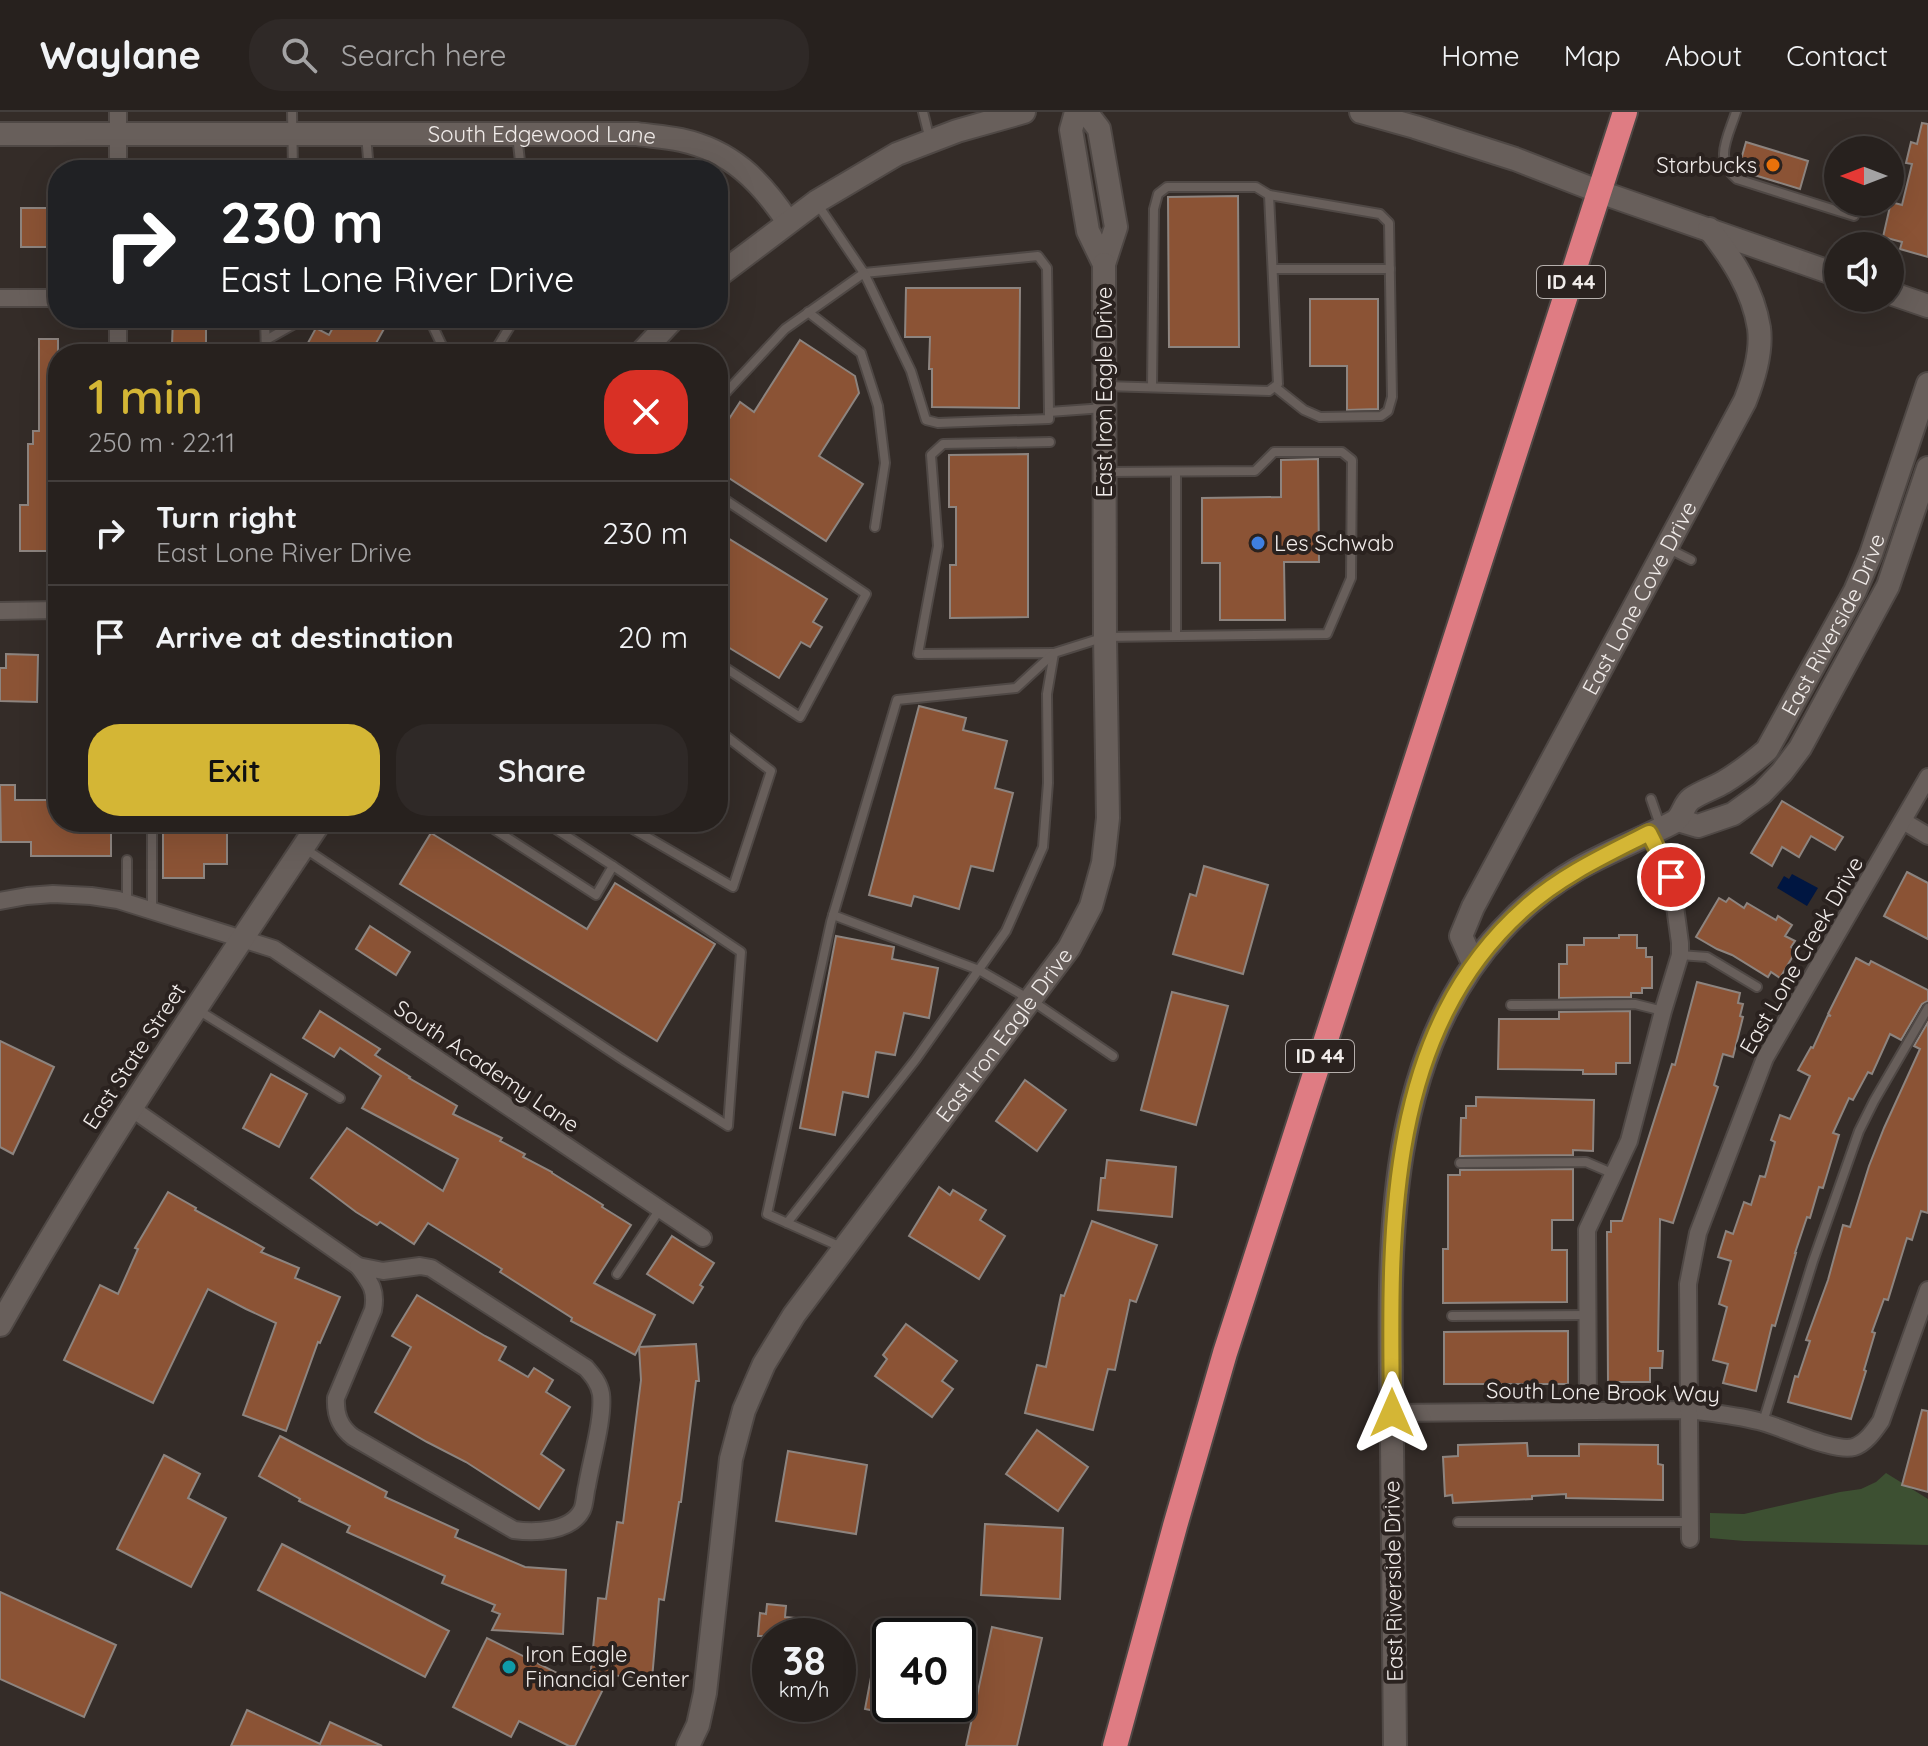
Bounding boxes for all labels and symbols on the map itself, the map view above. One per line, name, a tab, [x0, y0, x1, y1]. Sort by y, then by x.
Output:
street label: South Edgewood Lane	[428, 119, 658, 150]
north arrow	[1824, 136, 1904, 216]
place label: Starbucks	[1656, 151, 1757, 179]
marker: Starbucks	[1764, 156, 1782, 174]
road number: ID 44	[1537, 266, 1605, 298]
street label: East Iron Eagle Drive	[1090, 287, 1118, 497]
street label: East Lone Cove Drive	[1576, 496, 1703, 700]
place label: Les Schwab	[1274, 529, 1394, 557]
street label: East Riverside Drive	[1775, 530, 1891, 721]
marker: Les Schwab	[1249, 534, 1267, 552]
pin	[1637, 843, 1705, 911]
street label: East Lone Creek Drive	[1733, 851, 1869, 1059]
street label: East Iron Eagle Drive	[930, 942, 1079, 1128]
street label: East State Street	[76, 978, 192, 1134]
street label: South Academy Lane	[389, 994, 585, 1138]
road number: ID 44	[1286, 1040, 1354, 1072]
position arrow	[1350, 1371, 1434, 1455]
street label: South Lone Brook Way	[1486, 1376, 1720, 1408]
street label: East Riverside Drive	[1377, 1480, 1409, 1682]
speed limit sign: 40	[872, 1618, 976, 1722]
place label: Iron Eagle Financial Center	[525, 1640, 690, 1693]
marker: Iron Eagle Financial Center	[500, 1658, 518, 1676]

